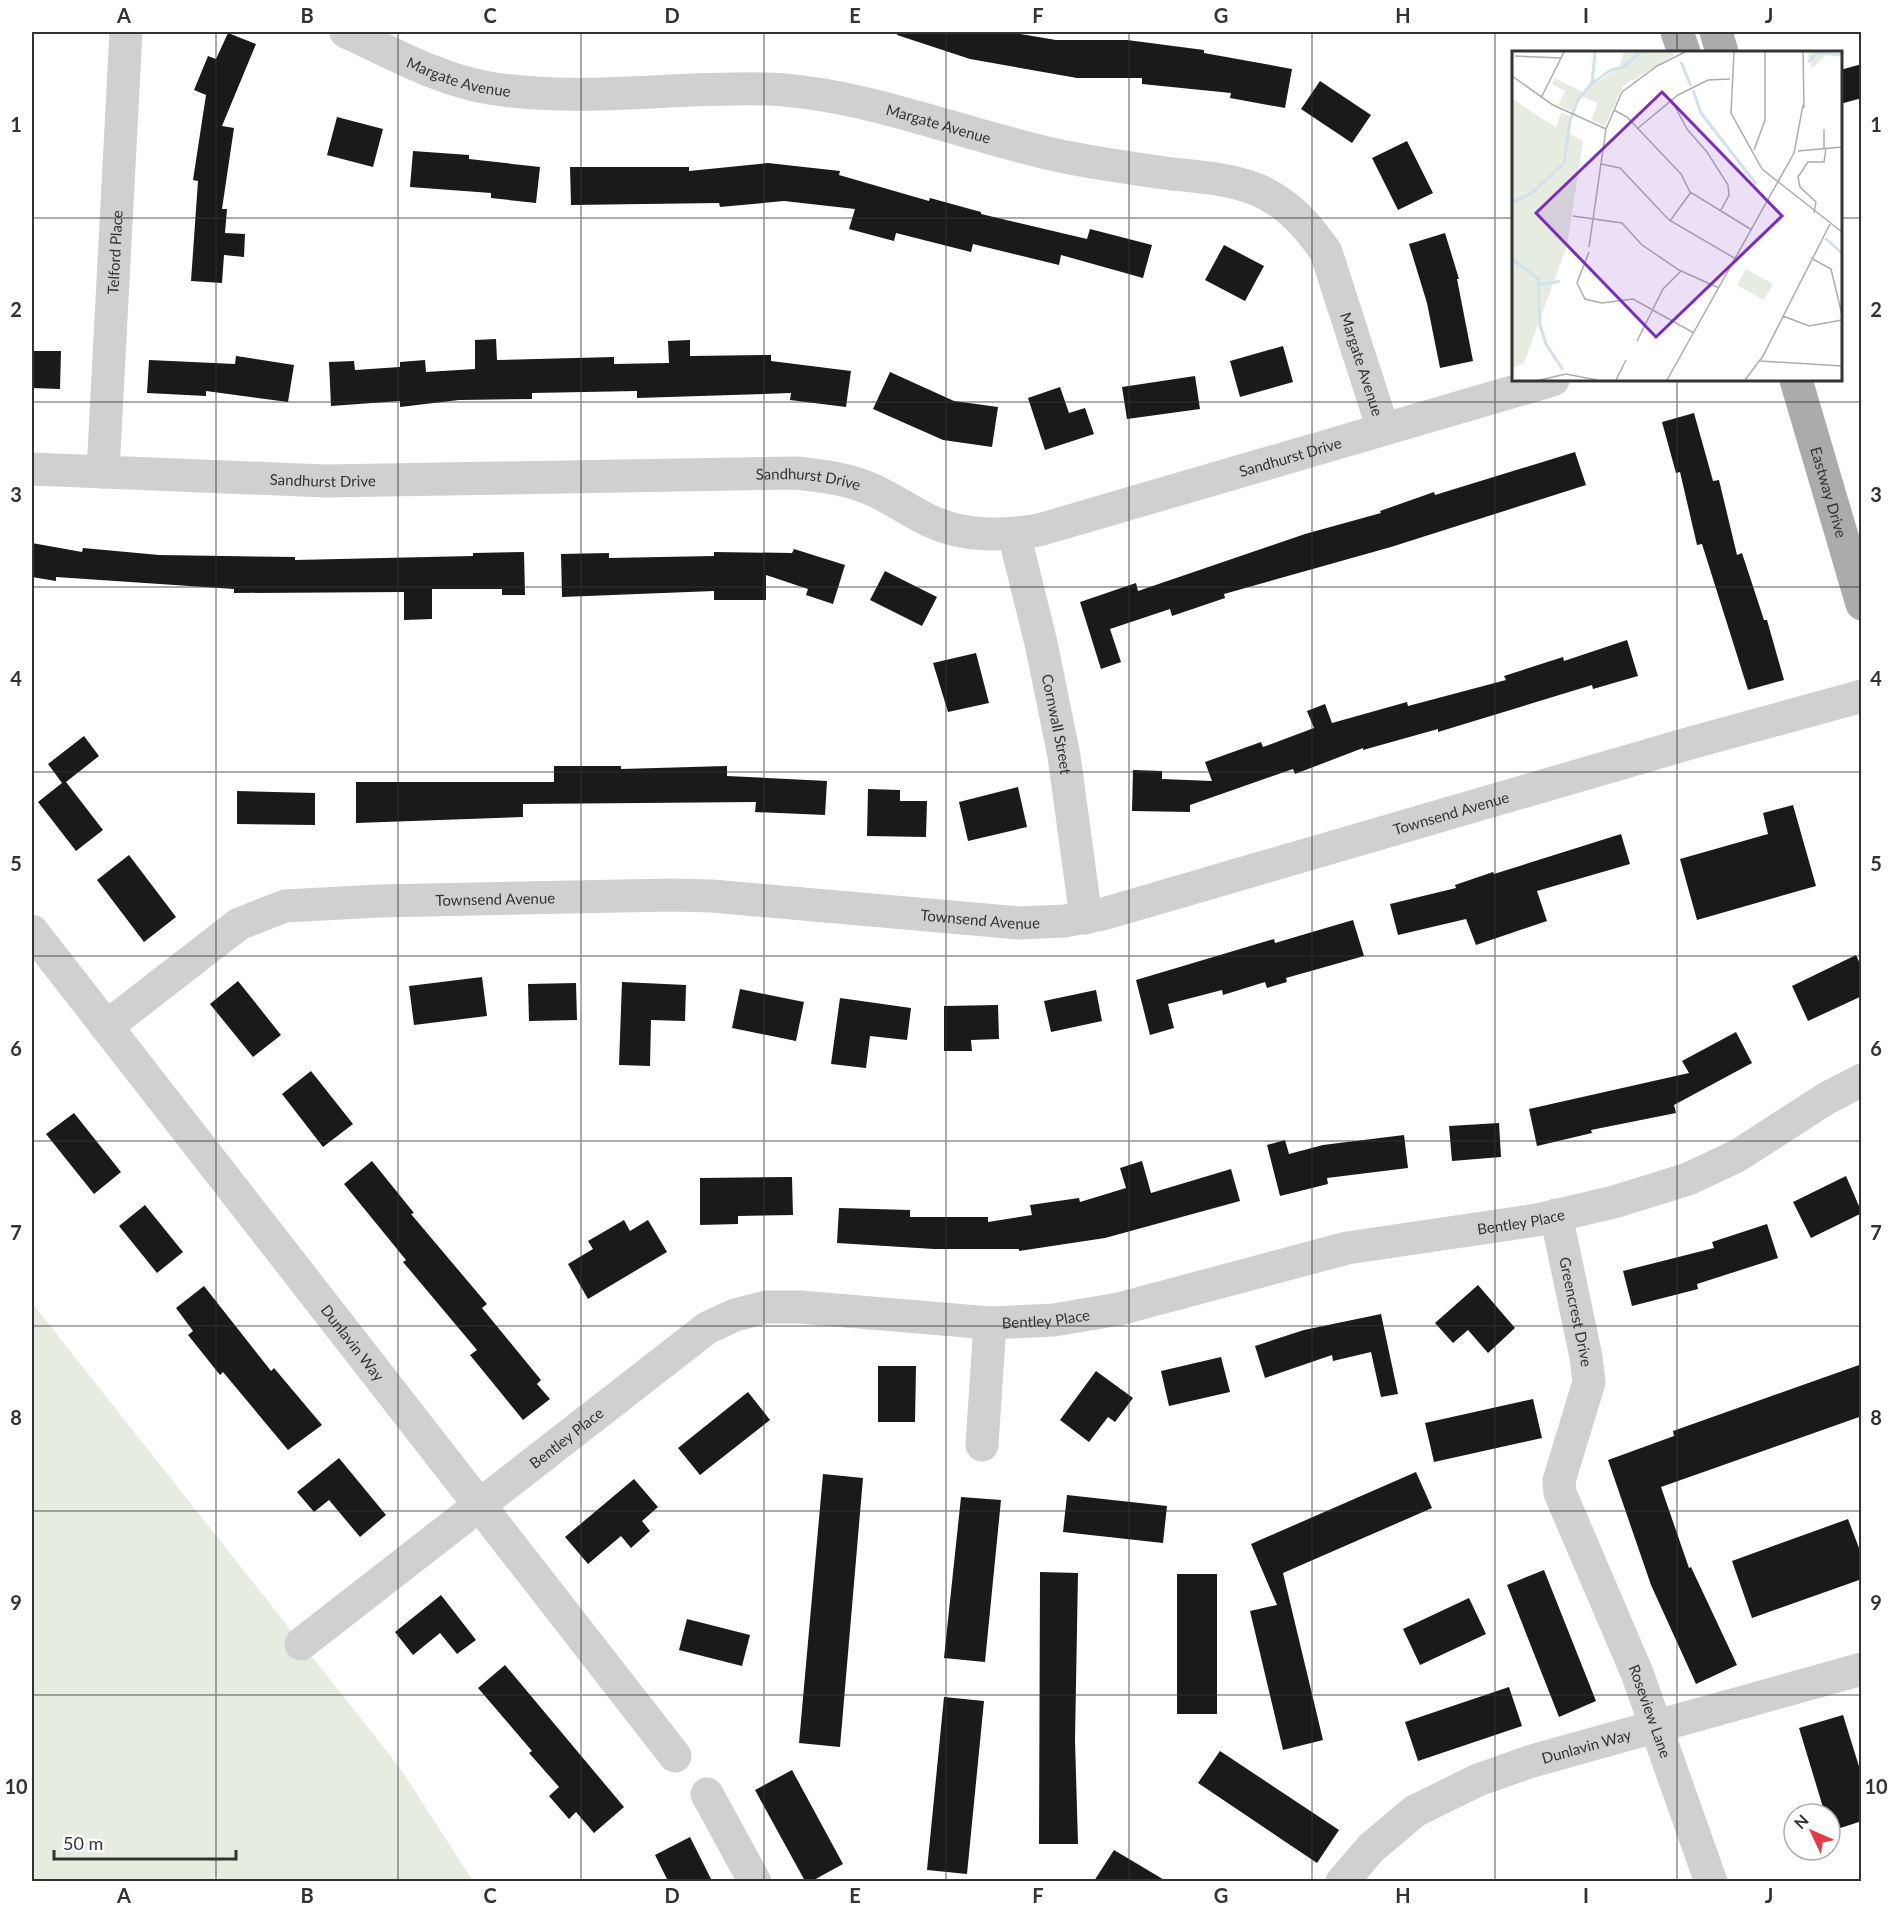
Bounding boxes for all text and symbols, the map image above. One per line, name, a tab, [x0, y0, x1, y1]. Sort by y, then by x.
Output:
text: A	[116, 3, 131, 27]
text: B	[300, 3, 314, 27]
text: C	[483, 3, 497, 27]
text: D	[664, 3, 680, 27]
text: E	[849, 3, 861, 27]
text: F	[1032, 3, 1044, 27]
text: G	[1214, 3, 1228, 27]
text: H	[1395, 3, 1411, 27]
text: I	[1583, 3, 1589, 27]
text: J	[1765, 3, 1773, 27]
inset map	[1512, 51, 1842, 381]
street label: Margate Avenue	[404, 53, 512, 100]
street label: Margate Avenue	[884, 100, 993, 147]
text: 1	[10, 112, 22, 136]
text: 1	[1870, 112, 1882, 136]
street label: Telford Place	[103, 210, 126, 295]
text: 2	[10, 297, 22, 321]
text: 2	[1870, 297, 1882, 321]
street label: Margate Avenue	[1337, 310, 1387, 418]
street label: Sandhurst Drive	[1237, 433, 1344, 480]
street label: Eastway Drive	[1807, 445, 1851, 540]
street label: Sandhurst Drive	[756, 464, 863, 494]
street label: Sandhurst Drive	[269, 470, 376, 490]
text: 3	[10, 482, 22, 506]
text: 3	[1870, 482, 1882, 506]
text: 4	[10, 666, 22, 690]
text: 4	[1870, 666, 1882, 690]
street label: Cornwall Street	[1039, 672, 1075, 776]
street label: Townsend Avenue	[1391, 787, 1511, 838]
text: 5	[10, 851, 22, 875]
text: 5	[1870, 851, 1882, 875]
street label: Townsend Avenue	[435, 888, 555, 909]
street label: Townsend Avenue	[920, 905, 1040, 932]
text: 6	[10, 1036, 22, 1060]
text: 6	[1870, 1036, 1882, 1060]
street label: Bentley Place	[1476, 1205, 1567, 1238]
text: 7	[10, 1220, 22, 1244]
text: 7	[1870, 1220, 1882, 1244]
street label: Greencrest Drive	[1556, 1255, 1596, 1368]
street label: Dunlavin Way	[318, 1301, 388, 1385]
street label: Bentley Place	[1001, 1305, 1091, 1331]
street label: Bentley Place	[526, 1403, 607, 1472]
text: 8	[10, 1405, 22, 1429]
text: 8	[1870, 1405, 1882, 1429]
text: 9	[10, 1590, 22, 1614]
text: 9	[1870, 1590, 1882, 1614]
street label: Roseview Lane	[1625, 1662, 1675, 1760]
street label: Dunlavin Way	[1540, 1725, 1633, 1767]
text: 10	[4, 1774, 28, 1798]
text: 10	[1864, 1774, 1888, 1798]
north arrow	[1782, 1802, 1842, 1862]
text: N	[1790, 1810, 1812, 1832]
scale bar	[54, 1823, 236, 1861]
text: 50 m	[63, 1832, 103, 1854]
text: A	[116, 1883, 131, 1907]
text: B	[300, 1883, 314, 1907]
text: C	[483, 1883, 497, 1907]
text: D	[664, 1883, 680, 1907]
text: E	[849, 1883, 861, 1907]
text: F	[1032, 1883, 1044, 1907]
text: G	[1214, 1883, 1228, 1907]
text: H	[1395, 1883, 1411, 1907]
text: I	[1583, 1883, 1589, 1907]
text: J	[1765, 1883, 1773, 1907]

